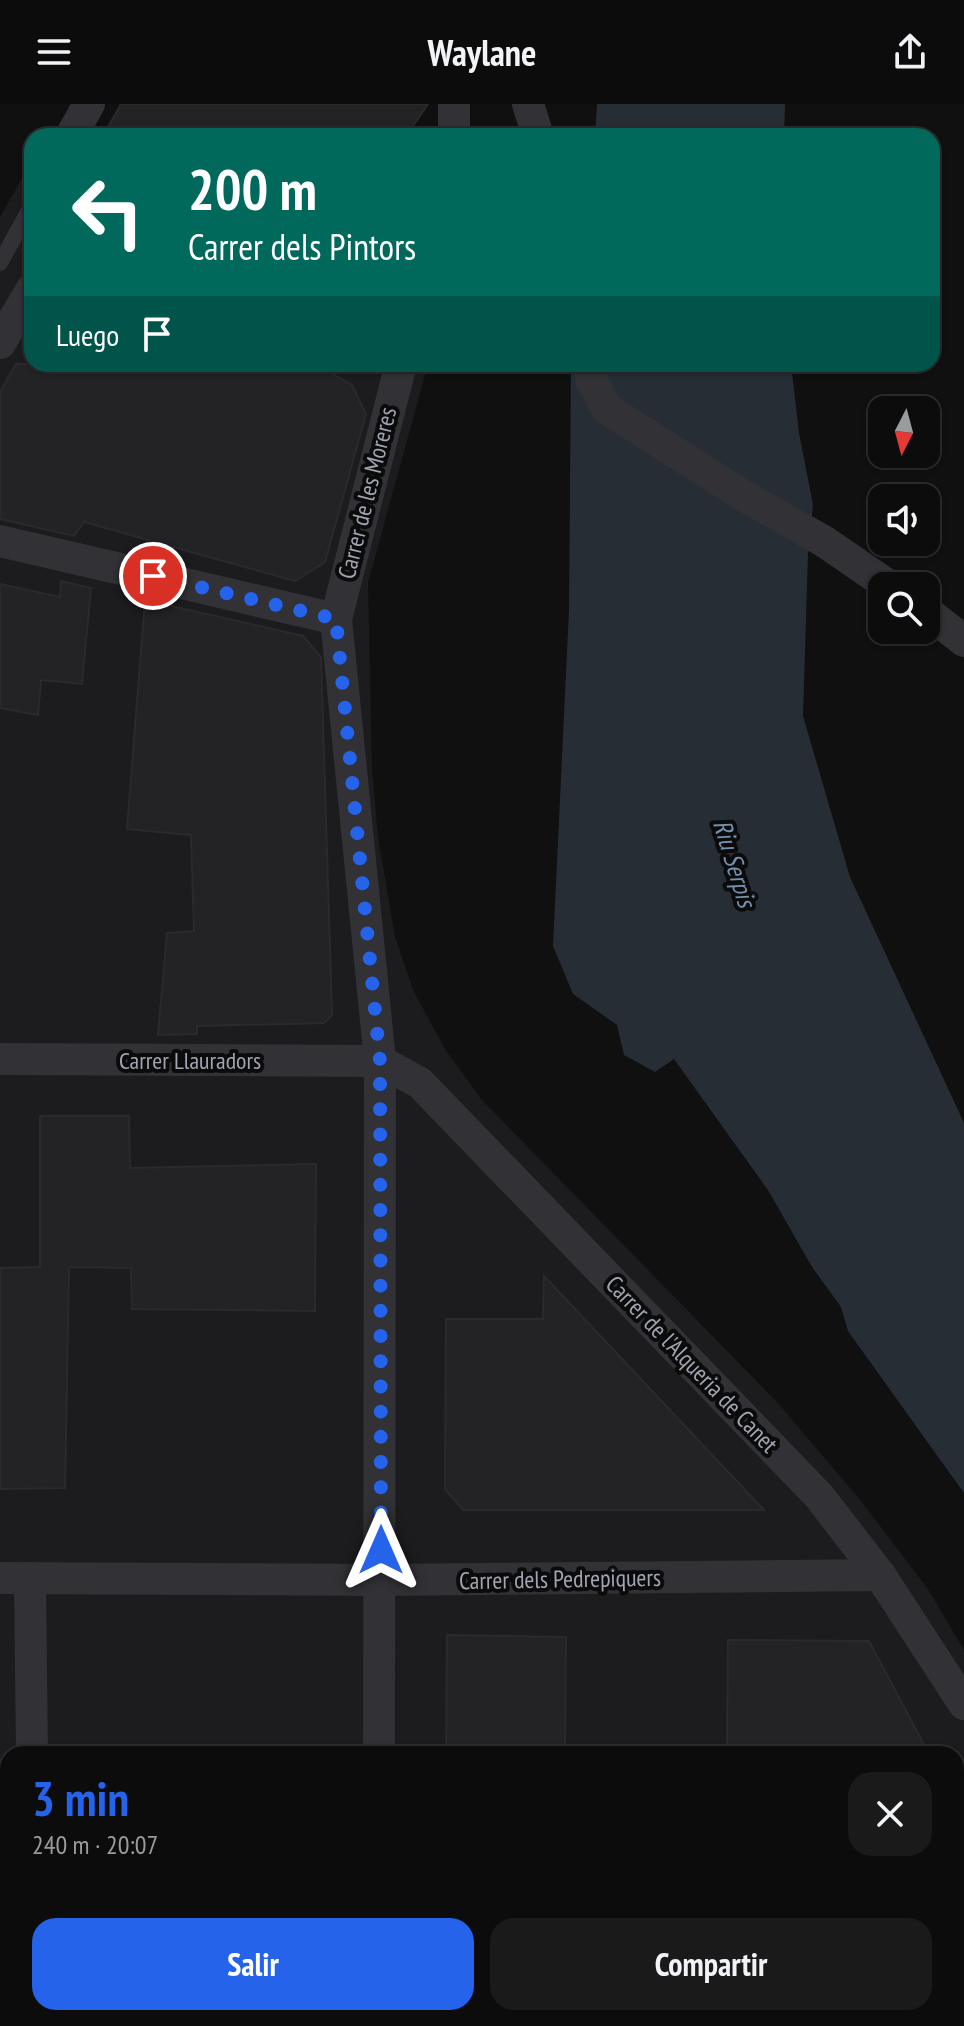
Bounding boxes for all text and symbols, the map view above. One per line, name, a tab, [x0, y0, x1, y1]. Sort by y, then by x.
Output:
text: Waylane	[428, 29, 536, 76]
icon: menu	[32, 30, 76, 74]
icon: share	[888, 30, 932, 74]
text: 200 m	[188, 153, 317, 225]
icon: left	[56, 160, 160, 264]
text: Carrer dels Pintors	[188, 223, 416, 270]
icon: arrive	[135, 312, 179, 356]
text: Luego	[56, 315, 119, 354]
north arrow	[868, 396, 940, 468]
map controls	[868, 396, 940, 644]
street label: Carrer de les Moreres	[331, 404, 403, 582]
button: sound	[868, 484, 940, 556]
pin	[119, 542, 187, 610]
icon: arrive	[131, 554, 175, 598]
button: search	[868, 572, 940, 644]
water label: Riu Serpis	[706, 815, 765, 913]
street label: Carrer Llauradors	[119, 1045, 261, 1076]
street label: Carrer de l'Alqueria de Canet	[599, 1269, 785, 1460]
position arrow	[339, 1508, 423, 1592]
street label: Carrer dels Pedrepiquers	[459, 1562, 661, 1596]
text: 3 min	[32, 1767, 129, 1829]
button: close	[848, 1772, 932, 1856]
text: 240 m · 20:07	[32, 1828, 158, 1861]
button: Salir	[32, 1918, 474, 2010]
button: Compartir	[490, 1918, 932, 2010]

